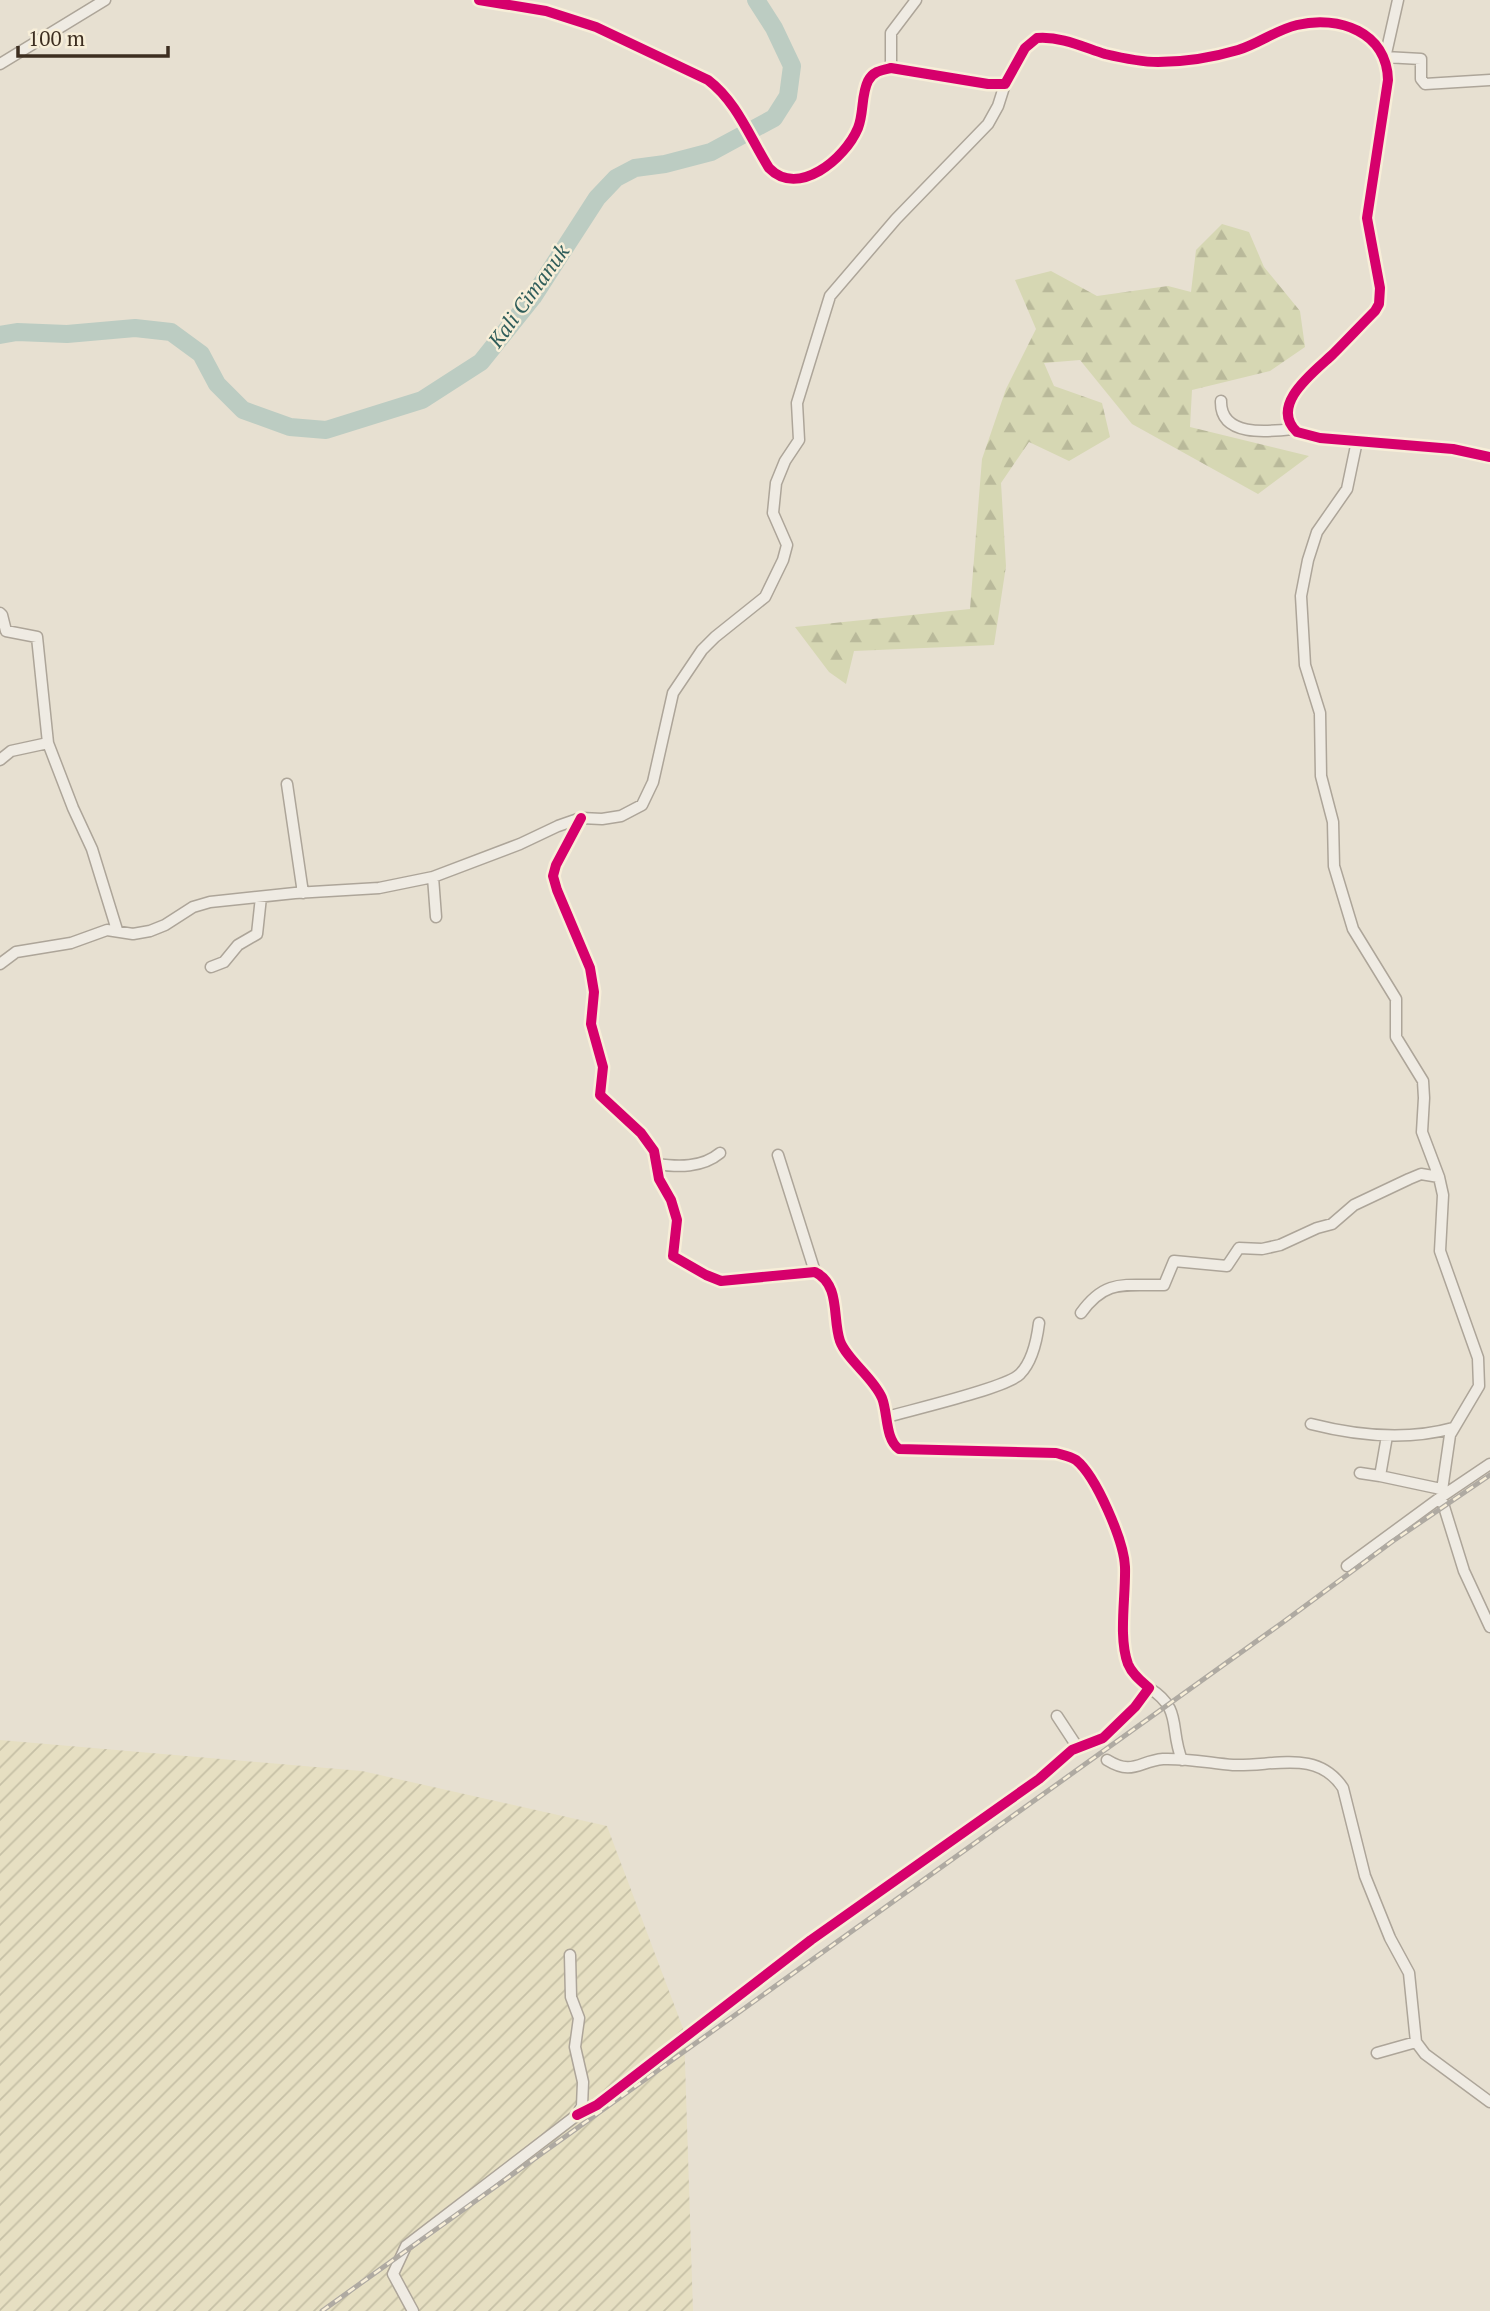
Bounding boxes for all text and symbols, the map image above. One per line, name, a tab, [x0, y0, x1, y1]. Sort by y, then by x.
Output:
scale bar	[18, 14, 168, 58]
text: 100 m	[28, 24, 85, 52]
water label: Kali Cimanuk	[481, 237, 576, 353]

